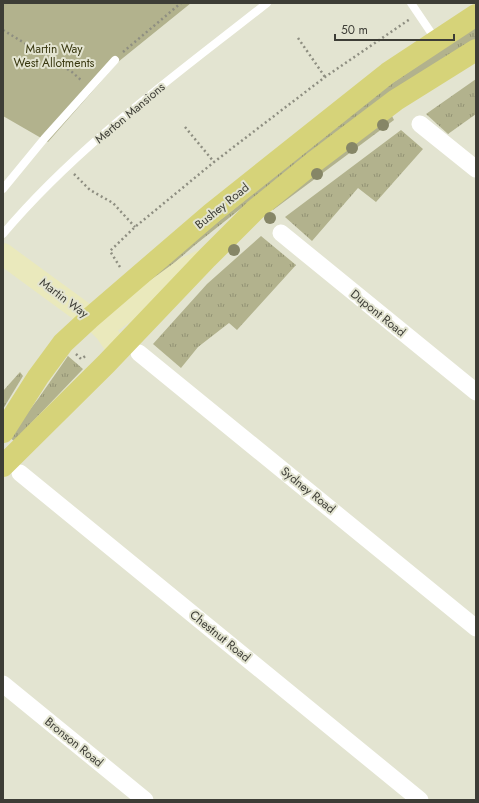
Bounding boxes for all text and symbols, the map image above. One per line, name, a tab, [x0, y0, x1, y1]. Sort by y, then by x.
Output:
scale bar	[335, 16, 454, 42]
text: 50 m	[341, 21, 368, 39]
park label: Martin Way West Allotments	[14, 40, 95, 72]
street label: Merton Mansions	[91, 78, 169, 148]
street label: Bushey Road	[191, 179, 253, 233]
street label: Martin Way	[36, 274, 93, 323]
street label: Dupont Road	[346, 285, 410, 341]
street label: Sydney Road	[277, 462, 339, 518]
street label: Chestnut Road	[186, 606, 254, 666]
street label: Bronson Road	[41, 713, 107, 771]

